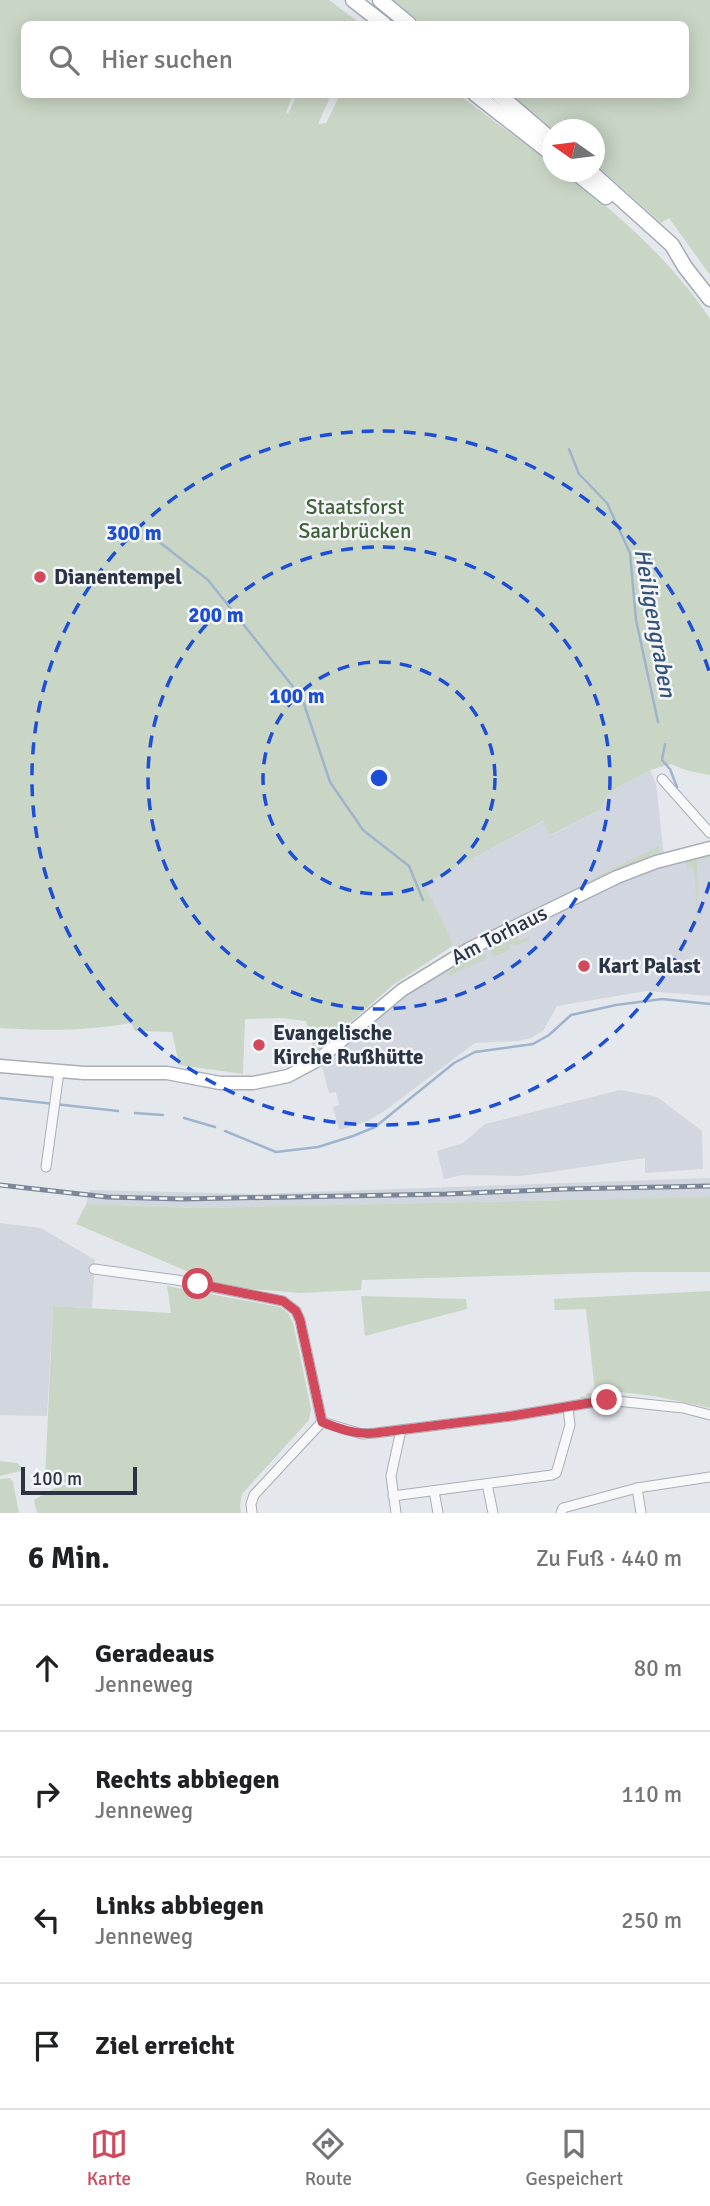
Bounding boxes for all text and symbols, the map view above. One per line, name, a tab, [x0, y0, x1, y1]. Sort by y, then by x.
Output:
search box	[21, 21, 689, 98]
icon: search	[45, 41, 83, 79]
text: Hier suchen	[101, 44, 233, 76]
north arrow	[542, 119, 605, 182]
park label: Staatsforst Saarbrücken	[299, 494, 411, 544]
text: 300 m	[106, 520, 162, 546]
water label: Heiligengraben	[628, 546, 683, 701]
place label: Dianentempel	[54, 564, 182, 590]
marker: Dianentempel	[32, 569, 48, 585]
text: 200 m	[188, 602, 244, 628]
text: 100 m	[269, 683, 325, 709]
centre of rings	[367, 766, 391, 790]
street label: Am Torhaus	[447, 900, 551, 970]
place label: Kart Palast	[598, 953, 701, 979]
marker: Kart Palast	[576, 958, 592, 974]
place label: Evangelische Kirche Rußhütte	[273, 1020, 424, 1070]
marker: Evangelische Kirche Rußhütte	[251, 1037, 267, 1053]
route start	[182, 1268, 213, 1299]
route end	[591, 1384, 622, 1415]
scale bar	[21, 1464, 136, 1496]
text: 100 m	[32, 1467, 82, 1491]
text: 6 Min.	[28, 1540, 110, 1577]
text: Zu Fuß · 440 m	[536, 1544, 682, 1573]
text: Geradeaus	[95, 1638, 214, 1670]
icon: ahead	[28, 1649, 66, 1687]
text: 80 m	[634, 1654, 682, 1683]
text: Jenneweg	[95, 1670, 193, 1699]
text: Rechts abbiegen	[95, 1764, 280, 1796]
icon: right	[28, 1775, 66, 1813]
text: 110 m	[621, 1780, 682, 1809]
text: Jenneweg	[95, 1796, 193, 1825]
text: Links abbiegen	[95, 1890, 264, 1922]
icon: left	[28, 1901, 66, 1939]
text: 250 m	[621, 1906, 682, 1935]
text: Jenneweg	[95, 1922, 193, 1951]
icon: arrive	[28, 2027, 66, 2065]
text: Ziel erreicht	[95, 2030, 235, 2062]
tab: Karte	[87, 2125, 131, 2191]
tab: Route	[305, 2125, 352, 2191]
tab: Gespeichert	[526, 2125, 623, 2191]

